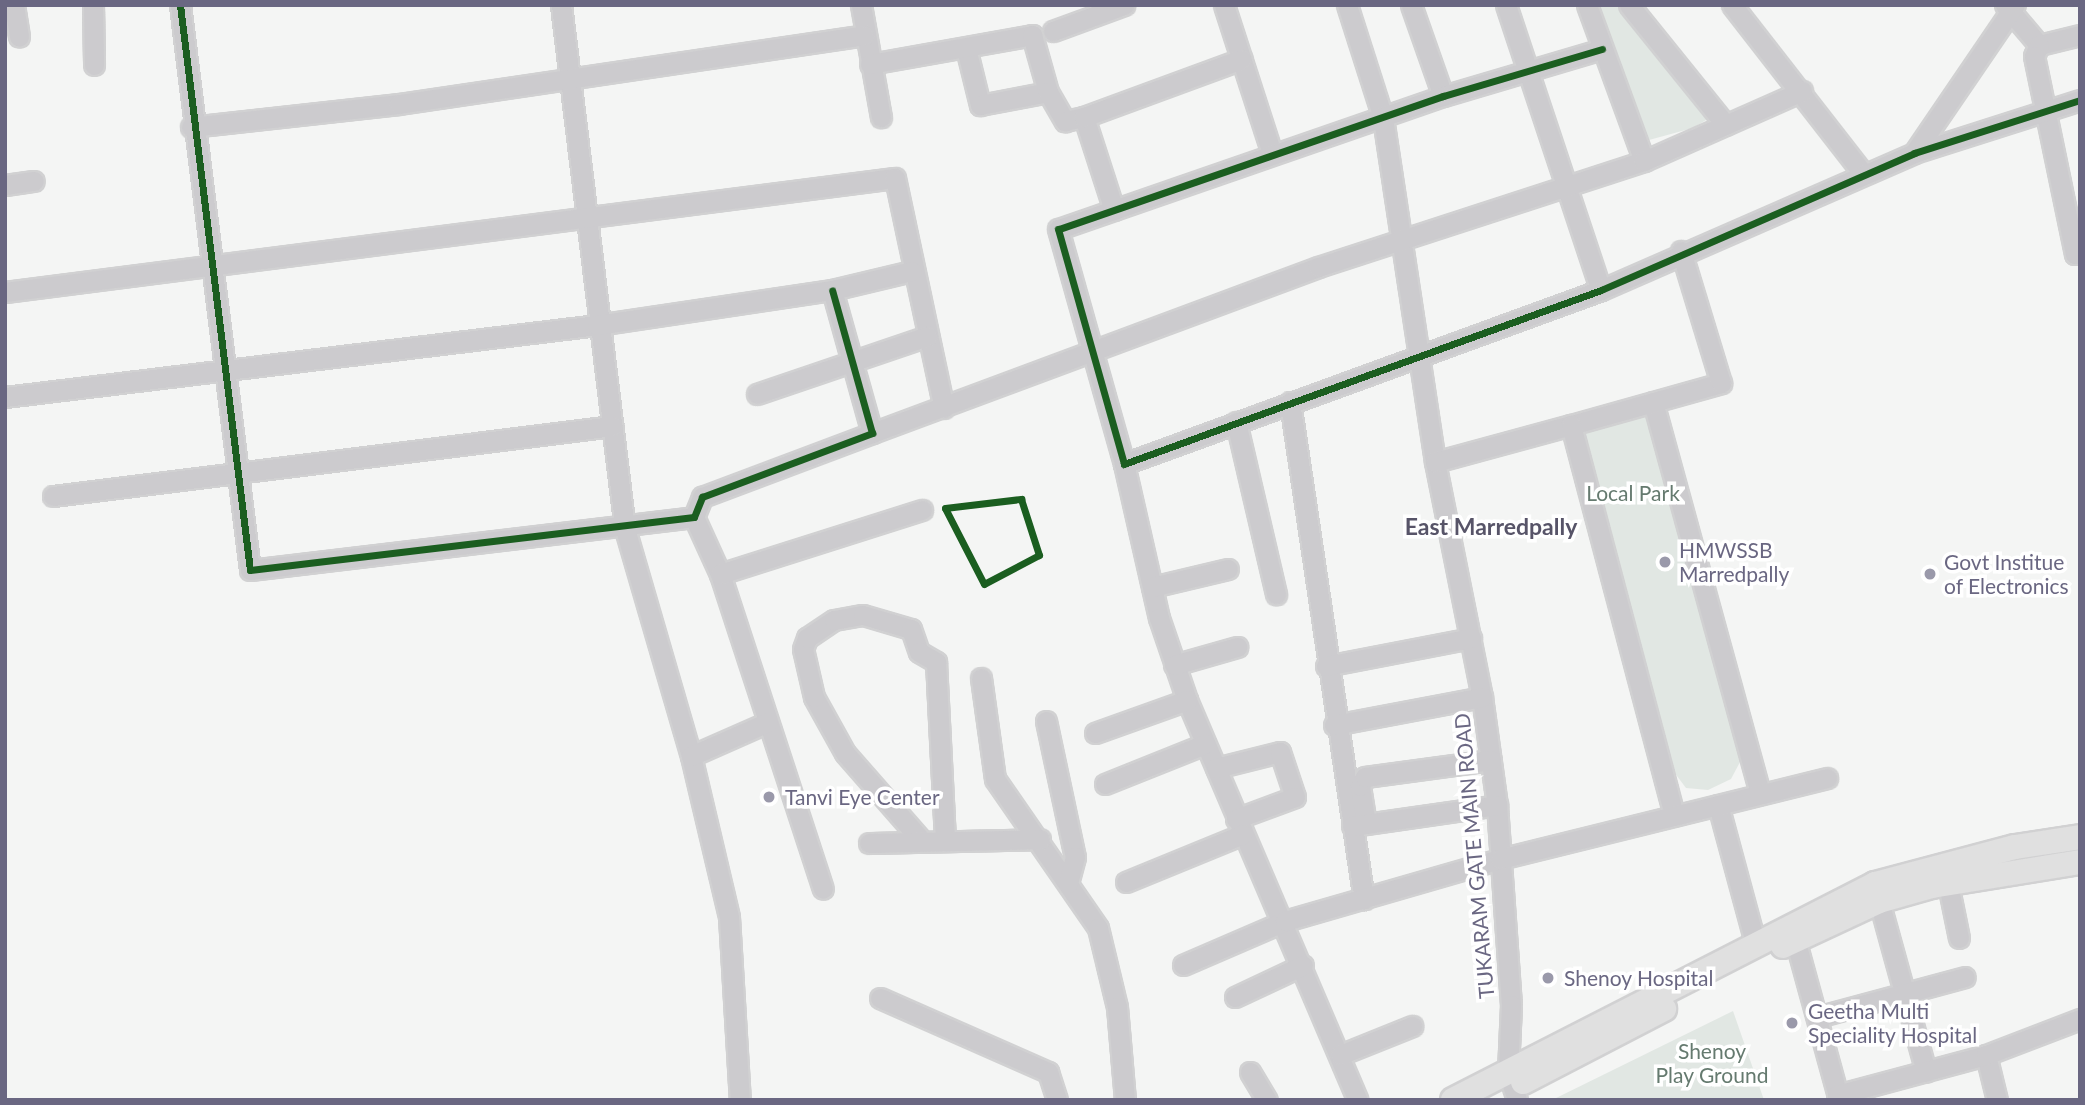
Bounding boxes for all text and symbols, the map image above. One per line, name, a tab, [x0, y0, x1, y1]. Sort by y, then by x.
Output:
park label: Local Park	[1586, 480, 1680, 506]
district label: East Marredpally	[1405, 512, 1577, 540]
place label: HMWSSB Marredpally	[1679, 537, 1789, 587]
place label: Govt Institue of Electronics	[1944, 549, 2069, 599]
marker: HMWSSB Marredpally	[1657, 554, 1673, 570]
marker: Govt Institue of Electronics	[1922, 566, 1938, 582]
street label: TUKARAM GATE MAIN ROAD	[1449, 712, 1499, 1000]
place label: Tanvi Eye Center	[785, 784, 940, 810]
marker: Tanvi Eye Center	[759, 787, 779, 807]
place label: Shenoy Hospital	[1564, 965, 1714, 991]
marker: Shenoy Hospital	[1538, 968, 1558, 988]
place label: Geetha Multi Speciality Hospital	[1808, 998, 1978, 1048]
marker: Geetha Multi Speciality Hospital	[1782, 1013, 1802, 1033]
park label: Shenoy Play Ground	[1655, 1038, 1769, 1088]

